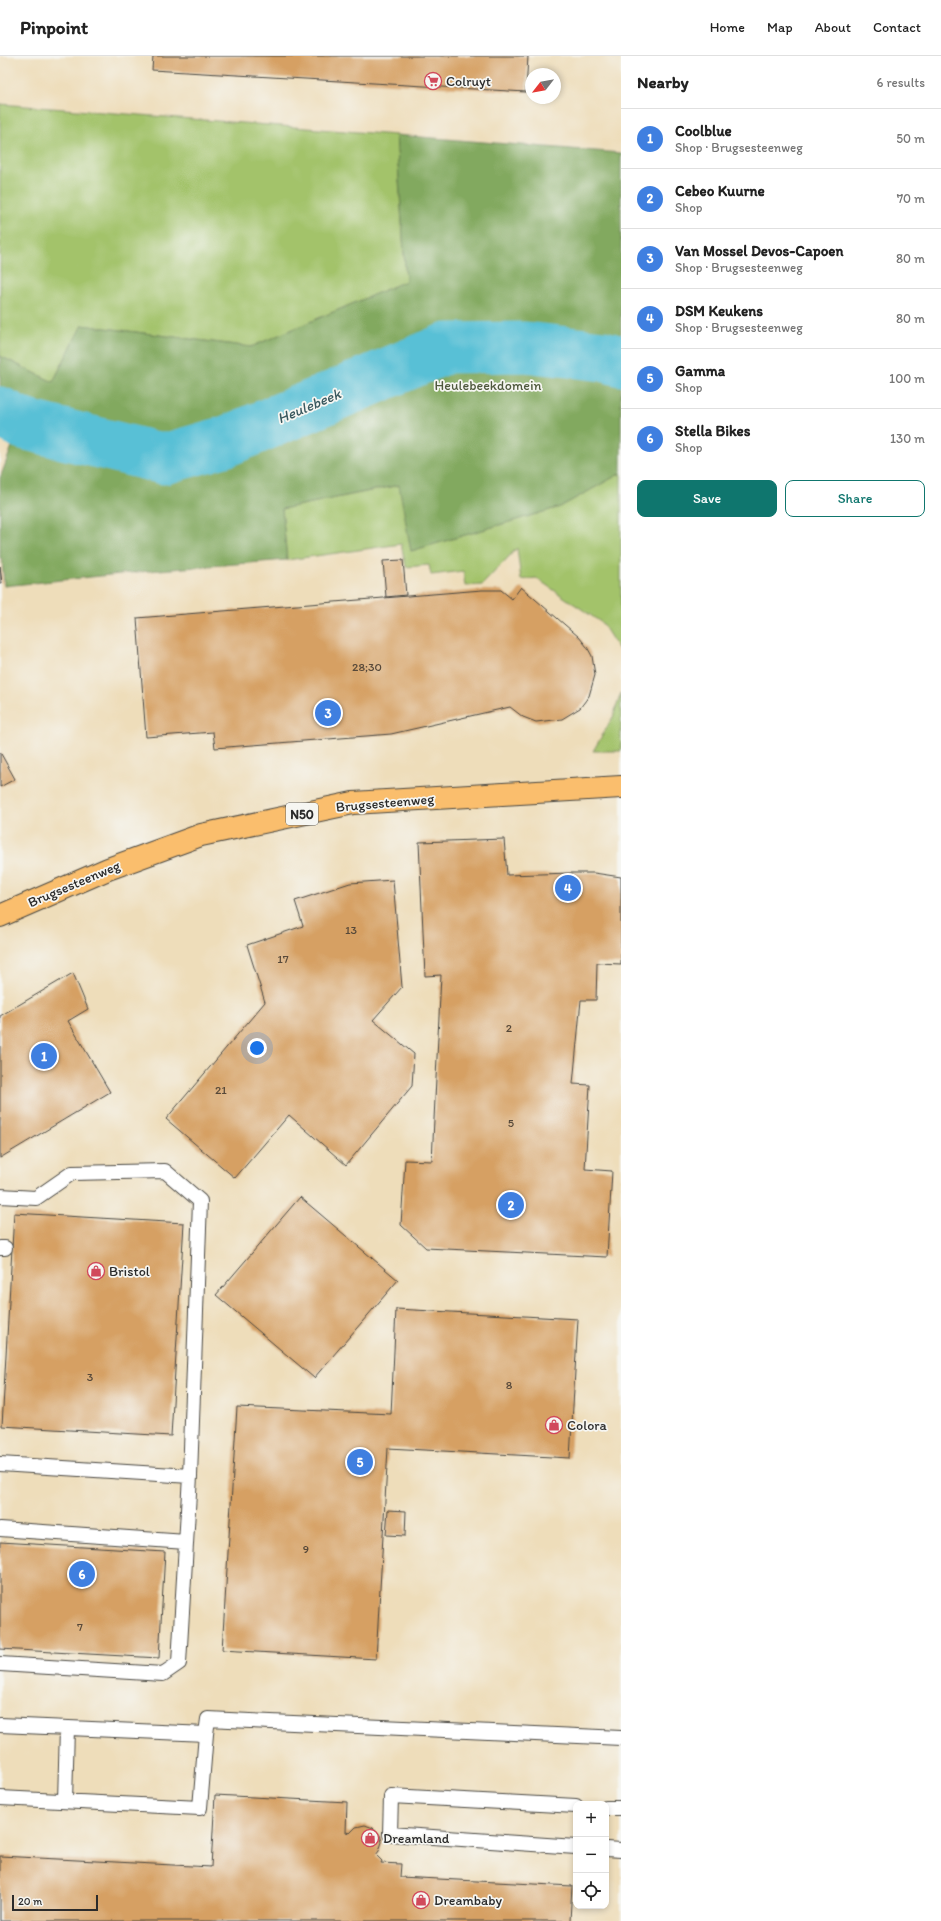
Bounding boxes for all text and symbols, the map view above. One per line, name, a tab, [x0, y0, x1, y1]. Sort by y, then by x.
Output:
text: Pinpoint	[20, 16, 88, 39]
text: Home	[710, 19, 745, 36]
text: Map	[767, 19, 793, 36]
text: About	[815, 19, 851, 36]
text: Contact	[873, 19, 921, 36]
north arrow	[525, 68, 561, 104]
supermarket icon: Colruyt	[423, 71, 443, 91]
text: Nearby	[637, 72, 689, 92]
place label: Colruyt	[446, 73, 491, 90]
text: 6 results	[877, 75, 925, 90]
text: Coolblue	[675, 122, 732, 140]
text: 1	[647, 131, 653, 146]
text: 50 m	[896, 131, 925, 146]
text: Shop · Brugsesteenweg	[675, 140, 803, 155]
text: Cebeo Kuurne	[675, 182, 765, 200]
text: 2	[647, 191, 653, 206]
text: 70 m	[897, 191, 925, 206]
text: Shop	[675, 200, 702, 215]
text: Van Mossel Devos-Capoen	[675, 242, 843, 260]
text: 3	[646, 251, 654, 266]
text: 80 m	[896, 251, 925, 266]
text: Shop · Brugsesteenweg	[675, 260, 803, 275]
text: DSM Keukens	[675, 302, 763, 320]
text: 4	[646, 311, 654, 326]
text: 80 m	[896, 311, 925, 326]
text: Shop · Brugsesteenweg	[675, 320, 803, 335]
text: Gamma	[675, 362, 725, 380]
text: 5	[647, 371, 653, 386]
text: 100 m	[889, 371, 925, 386]
park label: Heulebeekdomein	[435, 377, 541, 394]
text: Shop	[675, 380, 702, 395]
water label: Heulebeek	[275, 384, 345, 427]
text: Stella Bikes	[675, 422, 750, 440]
text: 6	[647, 431, 653, 446]
text: 130 m	[890, 431, 925, 446]
text: Shop	[675, 440, 702, 455]
button: Save	[637, 480, 777, 517]
button: Share	[785, 480, 925, 517]
house number: 28;30	[352, 660, 382, 674]
pin: 3	[315, 698, 341, 728]
street label: Brugsesteenweg	[335, 790, 436, 816]
road number: N50	[286, 803, 318, 825]
street label: Brugsesteenweg	[25, 857, 123, 911]
pin: 4	[555, 873, 581, 903]
house number: 13	[345, 923, 358, 937]
house number: 17	[277, 952, 289, 966]
house number: 2	[506, 1021, 513, 1035]
your location	[247, 1038, 267, 1058]
pin: 1	[31, 1041, 57, 1071]
house number: 21	[215, 1083, 227, 1097]
house number: 5	[508, 1116, 514, 1130]
pin: 2	[498, 1190, 524, 1220]
shop icon: Bristol	[86, 1261, 106, 1281]
place label: Bristol	[109, 1263, 150, 1280]
house number: 3	[87, 1370, 94, 1384]
house number: 8	[506, 1378, 513, 1392]
shop icon: Colora	[544, 1415, 564, 1435]
place label: Colora	[567, 1417, 608, 1434]
pin: 5	[347, 1447, 373, 1477]
house number: 9	[303, 1542, 309, 1556]
pin: 6	[69, 1559, 95, 1589]
house number: 7	[77, 1620, 83, 1634]
map controls	[573, 1801, 609, 1909]
button: +	[573, 1801, 609, 1837]
shop icon: Dreamland	[360, 1828, 380, 1848]
place label: Dreamland	[383, 1830, 450, 1847]
button: −	[573, 1837, 609, 1873]
button: locate	[573, 1873, 609, 1909]
shop icon: Dreambaby	[411, 1890, 431, 1910]
place label: Dreambaby	[434, 1892, 503, 1909]
scale bar	[12, 1893, 98, 1912]
text: 20 m	[18, 1895, 42, 1908]

